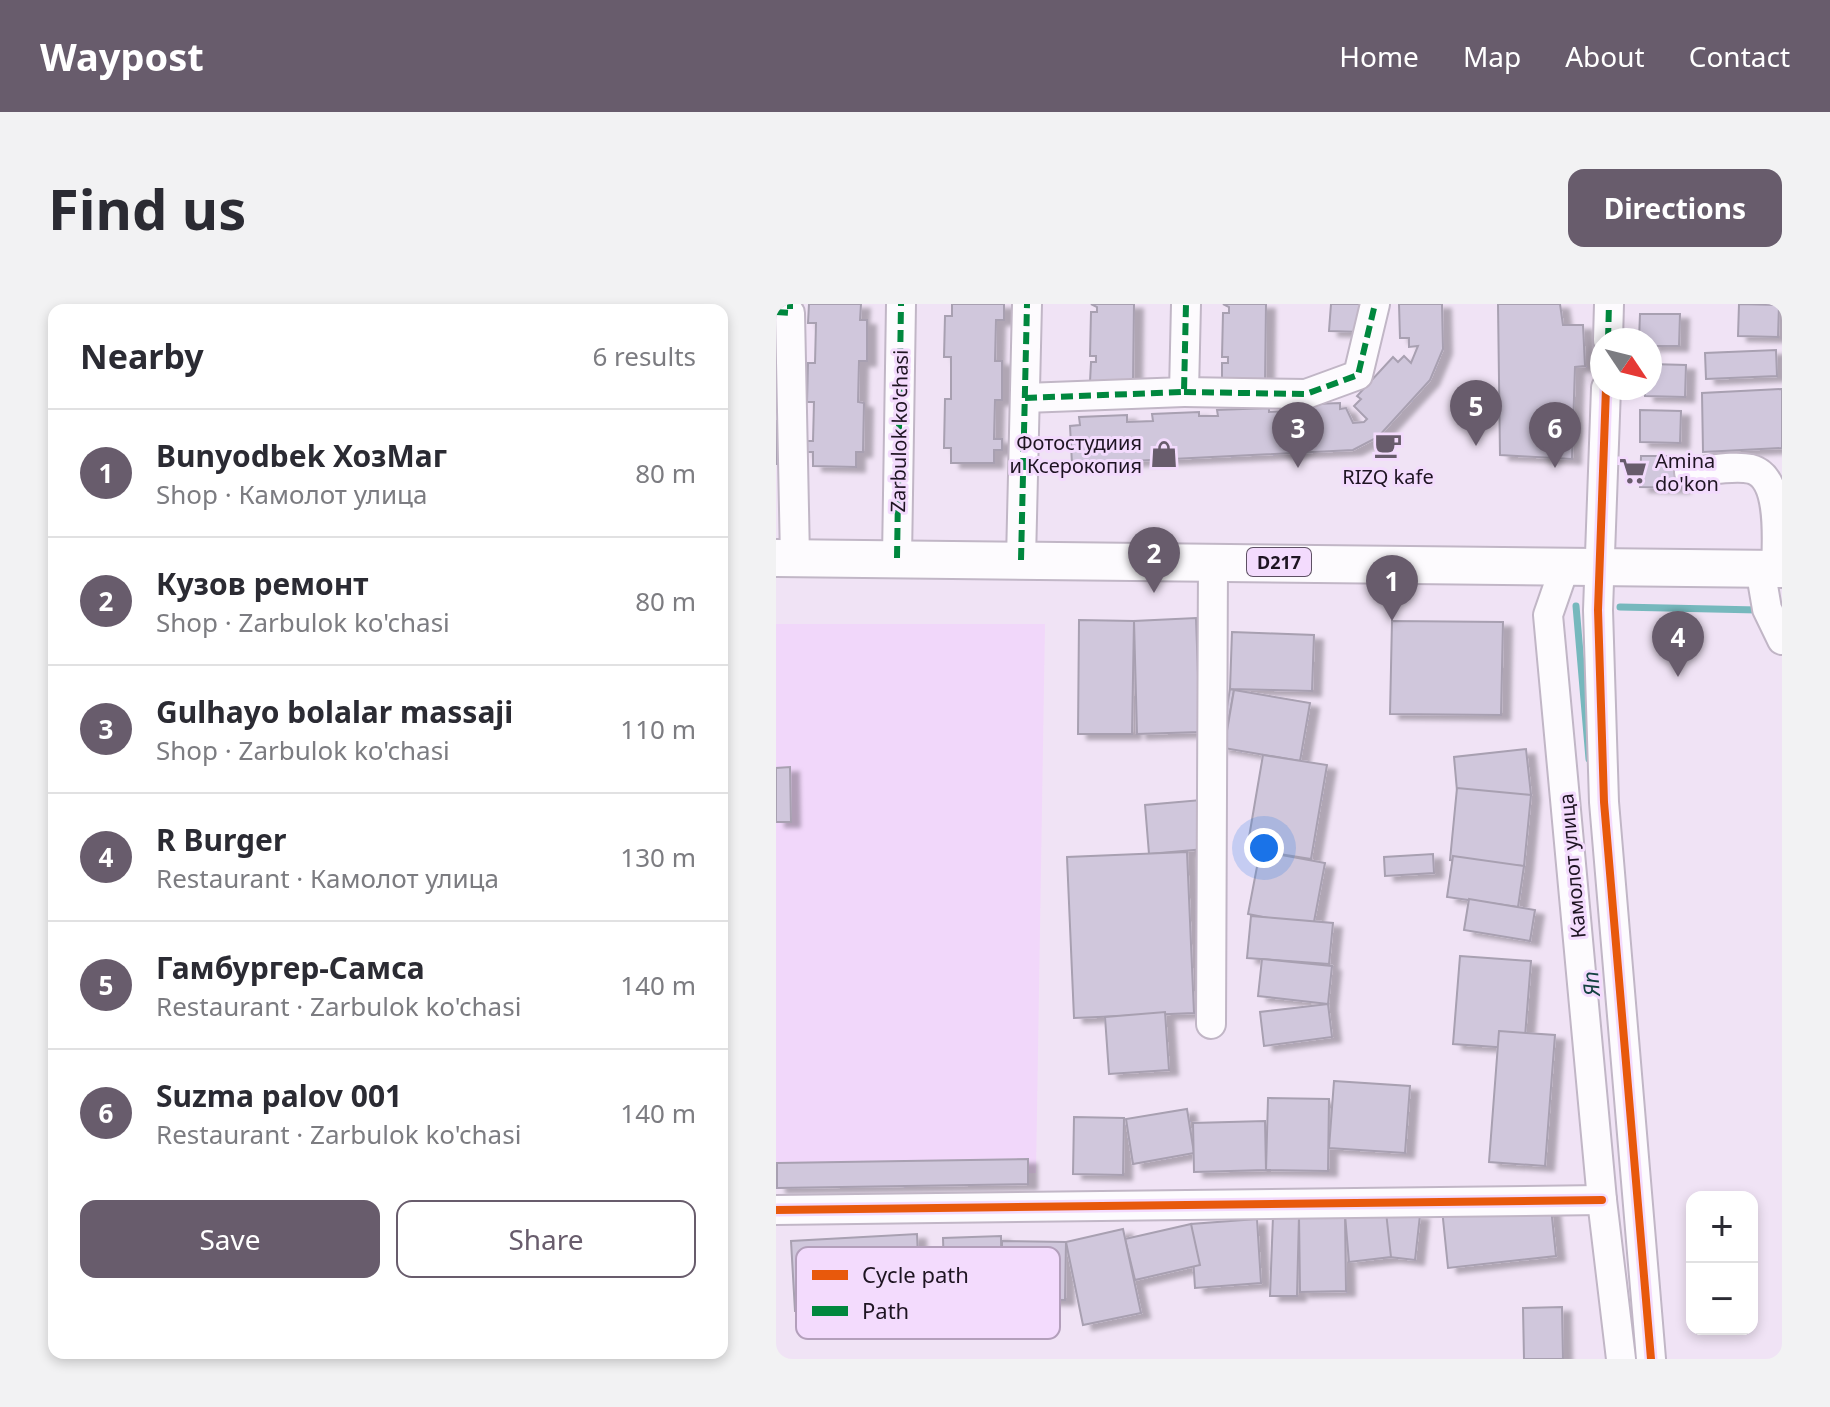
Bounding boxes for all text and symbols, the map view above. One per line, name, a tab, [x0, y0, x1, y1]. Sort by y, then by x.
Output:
text: Waypost	[40, 30, 204, 82]
text: Home	[1339, 37, 1419, 75]
text: Map	[1463, 37, 1521, 75]
text: About	[1565, 37, 1645, 75]
text: Contact	[1689, 37, 1790, 75]
button: Directions	[1568, 169, 1782, 247]
text: Find us	[48, 170, 246, 246]
north arrow	[1590, 328, 1662, 400]
text: Nearby	[80, 333, 204, 379]
text: 6 results	[592, 338, 696, 374]
street label: Zarbulok ko'chasi	[884, 350, 914, 512]
pin: 5	[1450, 380, 1502, 446]
pin: 3	[1272, 402, 1324, 468]
pin: 6	[1529, 402, 1581, 468]
place label: Фотостудиия и Ксерокопия	[1009, 429, 1142, 479]
cafe icon: RIZQ kafe	[1373, 430, 1403, 460]
text: Bunyodbek ХозМаг	[156, 435, 447, 476]
shop icon: Фотостудиия и Ксерокопия	[1149, 439, 1179, 469]
place label: Amina do'kon	[1655, 447, 1719, 497]
text: 1	[99, 455, 113, 491]
text: 80 m	[635, 455, 696, 491]
supermarket icon: Amina do'kon	[1618, 456, 1648, 486]
place label: RIZQ kafe	[1342, 463, 1434, 490]
text: Shop · Камолот улица	[156, 476, 427, 512]
pin: 2	[1128, 527, 1180, 593]
road number: D217	[1247, 548, 1311, 576]
pin: 1	[1366, 555, 1418, 621]
text: Кузов ремонт	[156, 563, 369, 604]
text: 2	[99, 583, 113, 619]
text: 80 m	[635, 583, 696, 619]
text: Shop · Zarbulok ko'chasi	[156, 604, 450, 640]
pin: 4	[1652, 611, 1704, 677]
text: Gulhayo bolalar massaji	[156, 691, 513, 732]
text: 3	[99, 711, 113, 747]
text: 110 m	[620, 711, 696, 747]
text: Shop · Zarbulok ko'chasi	[156, 732, 450, 768]
street label: Камолот улица	[1552, 792, 1592, 940]
text: R Burger	[156, 819, 286, 860]
your location	[1244, 828, 1284, 868]
text: 4	[99, 839, 113, 875]
text: 130 m	[620, 839, 696, 875]
text: Restaurant · Камолот улица	[156, 860, 499, 896]
text: Гамбургер-Самса	[156, 947, 425, 988]
text: 5	[99, 967, 113, 1003]
text: 140 m	[620, 967, 696, 1003]
water label: Яп	[1574, 970, 1606, 999]
text: Restaurant · Zarbulok ko'chasi	[156, 988, 521, 1024]
text: Suzma palov 001	[156, 1075, 402, 1116]
text: 6	[99, 1095, 113, 1131]
text: 140 m	[620, 1095, 696, 1131]
text: Restaurant · Zarbulok ko'chasi	[156, 1116, 521, 1152]
map controls	[1686, 1191, 1758, 1335]
button: +	[1686, 1191, 1758, 1263]
button: Save	[80, 1200, 380, 1278]
button: Share	[396, 1200, 696, 1278]
legend	[796, 1247, 1060, 1339]
text: Cycle path	[862, 1259, 969, 1289]
button: −	[1686, 1263, 1758, 1335]
text: Path	[862, 1295, 909, 1325]

